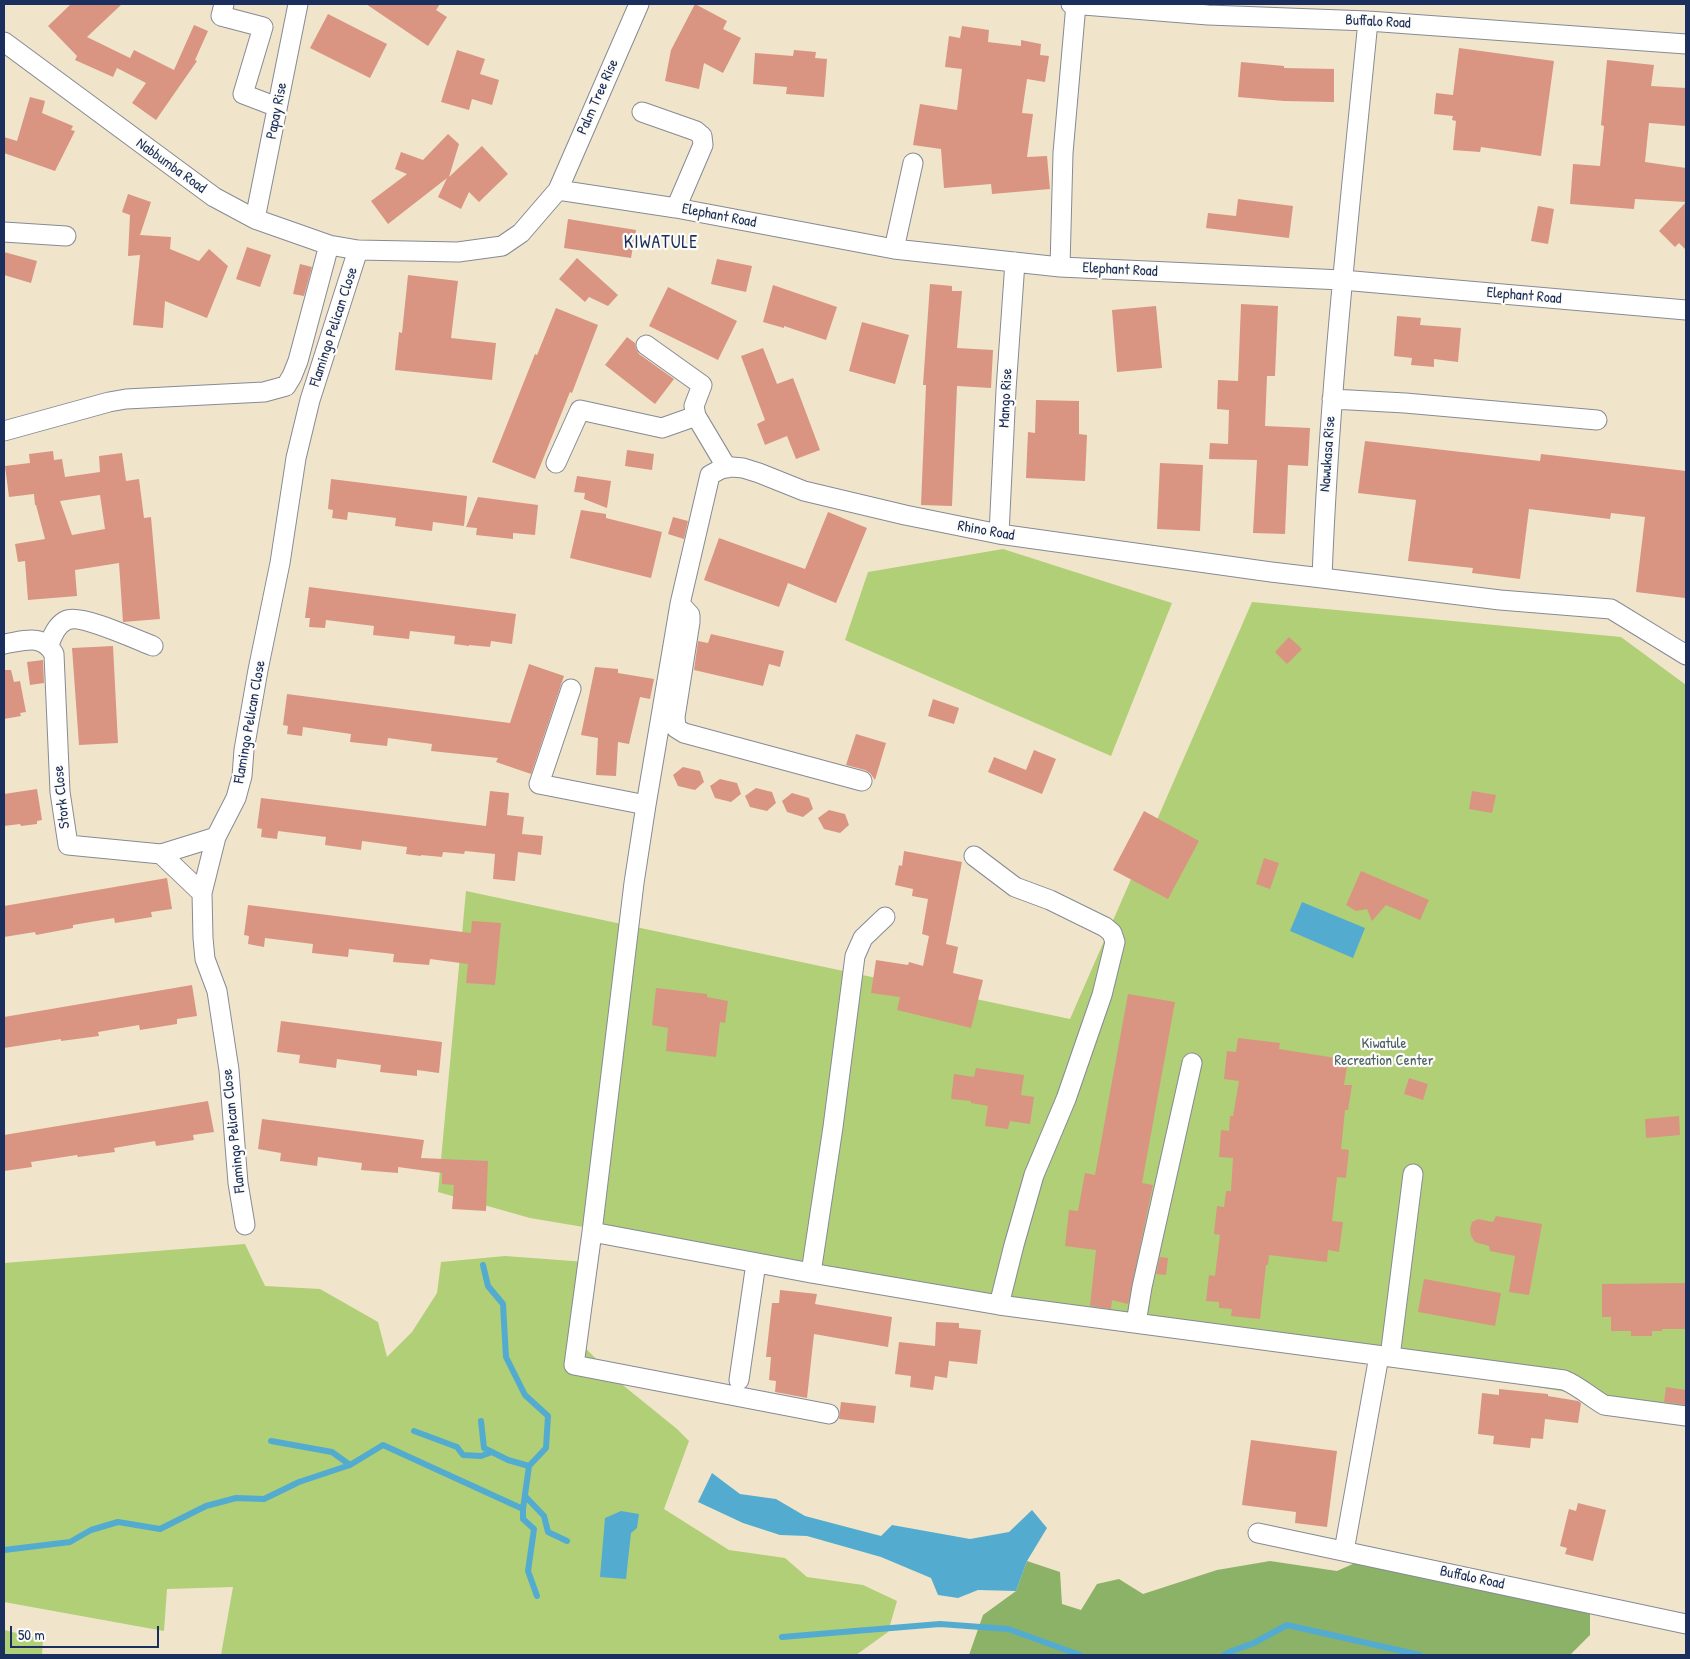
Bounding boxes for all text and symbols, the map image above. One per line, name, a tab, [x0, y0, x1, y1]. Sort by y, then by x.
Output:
street label: Buffalo Road	[1345, 11, 1411, 33]
street label: Palm Tree Rise	[573, 56, 623, 138]
street label: Papay Rise	[263, 81, 291, 141]
street label: Nabbumba Road	[132, 134, 210, 198]
street label: Elephant Road	[680, 200, 758, 232]
district label: KIWATULE	[623, 232, 699, 254]
street label: Elephant Road	[1082, 259, 1158, 281]
street label: Flamingo Pelican Close	[306, 265, 362, 389]
street label: Elephant Road	[1486, 284, 1562, 308]
street label: Mango Rise	[995, 368, 1017, 428]
street label: Nawukasa Rise	[1316, 415, 1340, 493]
street label: Rhino Road	[956, 517, 1016, 545]
street label: Flamingo Pelican Close	[230, 659, 270, 785]
street label: Stork Close	[50, 764, 74, 830]
park label: Kiwatule Recreation Center	[1335, 1035, 1433, 1070]
street label: Flamingo Pelican Close	[219, 1068, 249, 1194]
street label: Buffalo Road	[1438, 1562, 1506, 1594]
scale bar	[12, 1616, 161, 1648]
text: 50 m	[18, 1624, 45, 1645]

